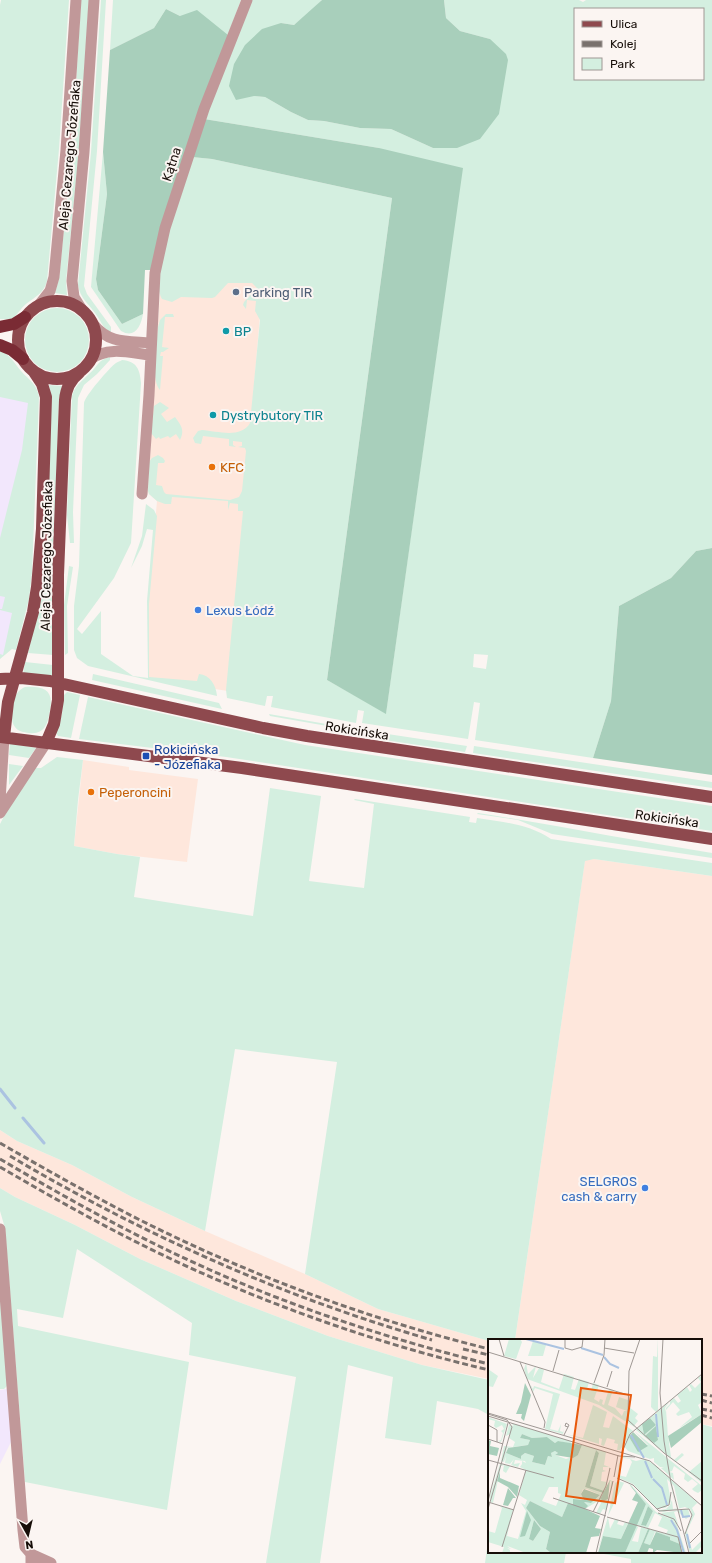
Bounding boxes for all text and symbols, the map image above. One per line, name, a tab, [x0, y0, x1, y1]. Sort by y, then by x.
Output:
legend	[574, 8, 704, 80]
text: Ulica	[610, 17, 637, 31]
text: Kolej	[610, 37, 636, 51]
text: Park	[610, 57, 636, 71]
street label: Aleja Cezarego Józefiaka	[55, 79, 85, 231]
street label: Kątna	[159, 145, 184, 183]
place label: Parking TIR	[244, 285, 312, 301]
marker: Parking TIR	[231, 287, 241, 297]
place label: BP	[234, 324, 251, 339]
marker: BP	[221, 326, 231, 336]
place label: Dystrybutory TIR	[221, 408, 323, 423]
marker: Dystrybutory TIR	[208, 410, 218, 420]
place label: KFC	[220, 460, 244, 475]
marker: KFC	[207, 462, 217, 472]
street label: Aleja Cezarego Józefiaka	[38, 481, 56, 631]
place label: Lexus Łódź	[206, 603, 274, 618]
marker: Lexus Łódź	[193, 605, 203, 615]
street label: Rokicińska	[324, 718, 390, 743]
place label: Rokicińska - Józefiaka	[154, 742, 221, 772]
marker: Rokicińska - Józefiaka	[141, 751, 151, 761]
place label: Peperoncini	[99, 785, 171, 800]
marker: Peperoncini	[86, 787, 96, 797]
street label: Rokicińska	[634, 807, 700, 830]
place label: SELGROS cash & carry	[561, 1174, 637, 1204]
marker: SELGROS cash & carry	[640, 1183, 650, 1193]
inset map	[488, 1339, 702, 1553]
north arrow	[8, 1515, 48, 1555]
text: N	[24, 1537, 34, 1551]

